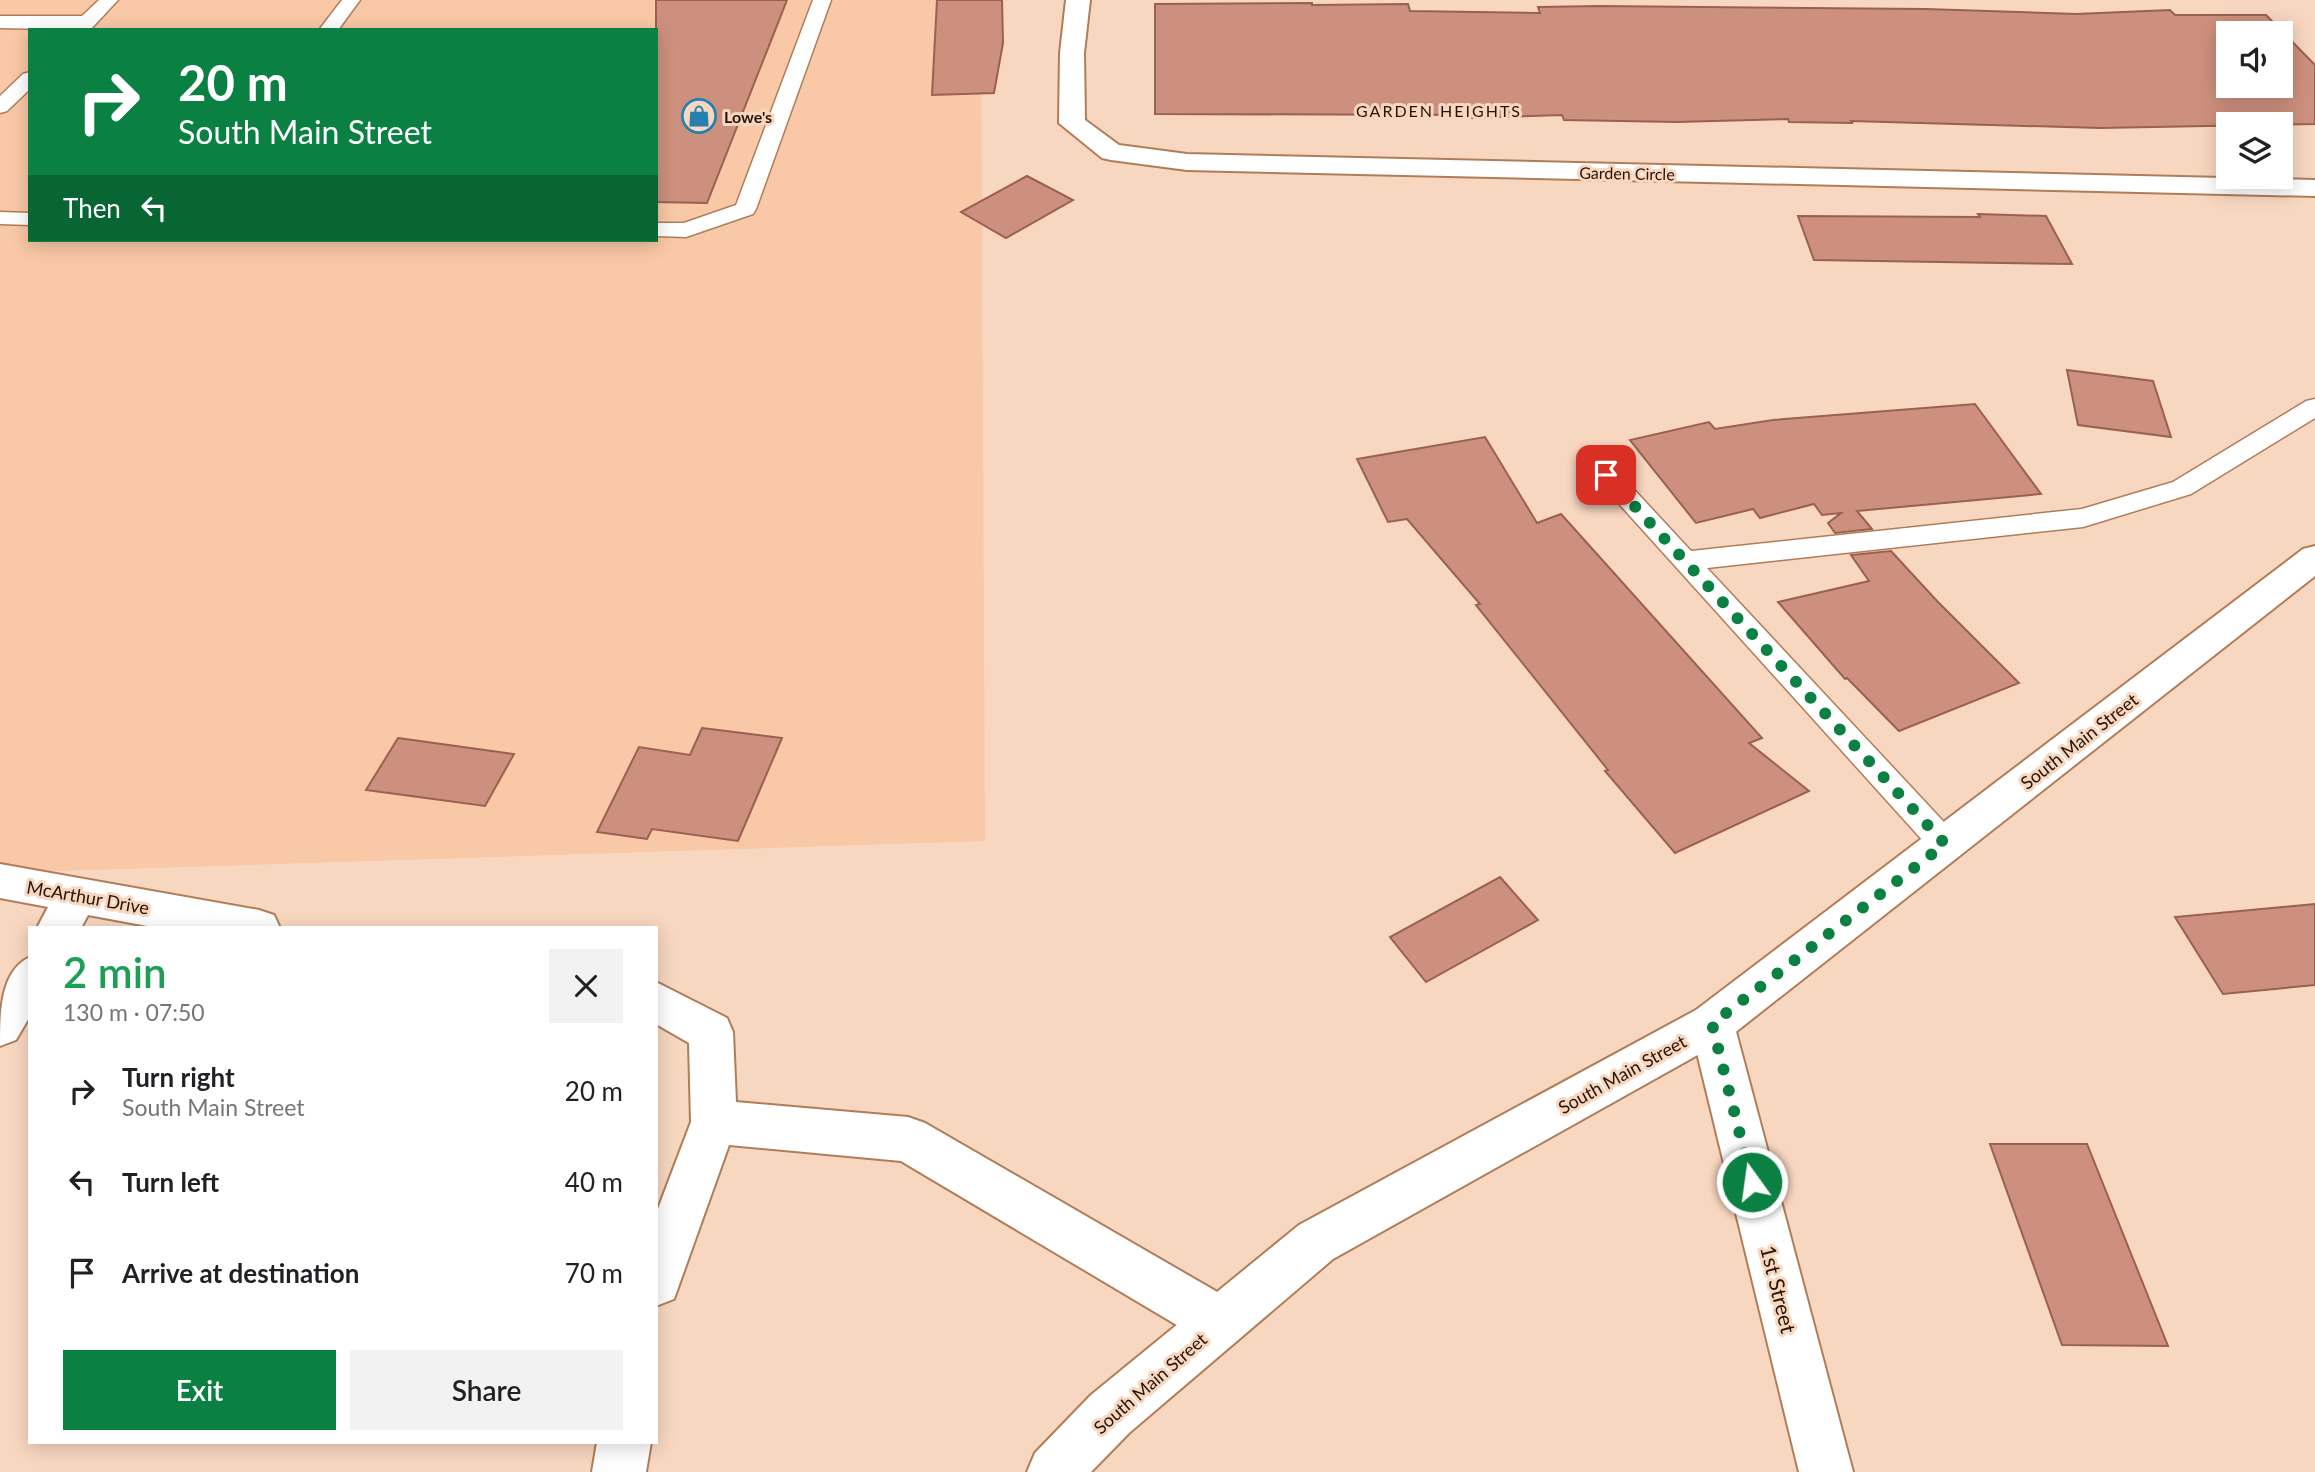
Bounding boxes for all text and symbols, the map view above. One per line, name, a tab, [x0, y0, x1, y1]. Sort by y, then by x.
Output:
map controls	[2216, 21, 2293, 189]
button: sound	[2216, 21, 2293, 98]
text: 20 m	[178, 53, 288, 111]
icon: right	[63, 56, 154, 147]
shop icon: Lowe's	[680, 97, 718, 135]
district label: GARDEN HEIGHTS	[1356, 101, 1522, 120]
place label: Lowe's	[724, 107, 772, 126]
text: South Main Street	[178, 112, 432, 151]
button: layers	[2216, 112, 2293, 189]
street label: Garden Circle	[1579, 163, 1675, 183]
icon: left	[135, 189, 173, 227]
text: Then	[63, 192, 121, 224]
pin	[1576, 445, 1636, 505]
icon: arrive	[1587, 456, 1625, 494]
street label: South Main Street	[2016, 688, 2142, 794]
street label: McArthur Drive	[25, 875, 151, 919]
text: 2 min	[63, 947, 167, 997]
button: close	[549, 949, 623, 1023]
text: 130 m · 07:50	[63, 998, 205, 1026]
street label: South Main Street	[1554, 1029, 1690, 1118]
text: Turn right	[122, 1061, 235, 1093]
icon: right	[63, 1072, 101, 1110]
text: 20 m	[565, 1075, 623, 1107]
text: South Main Street	[122, 1093, 304, 1121]
position arrow	[1715, 1145, 1789, 1219]
icon: left	[63, 1163, 101, 1201]
text: Turn left	[122, 1166, 219, 1198]
text: 40 m	[565, 1166, 623, 1198]
street label: 1st Street	[1756, 1243, 1802, 1336]
icon: arrive	[63, 1254, 101, 1292]
text: Arrive at destination	[122, 1257, 359, 1289]
text: 70 m	[565, 1257, 623, 1289]
street label: South Main Street	[1089, 1327, 1212, 1438]
button: Exit	[63, 1350, 336, 1430]
button: Share	[350, 1350, 623, 1430]

